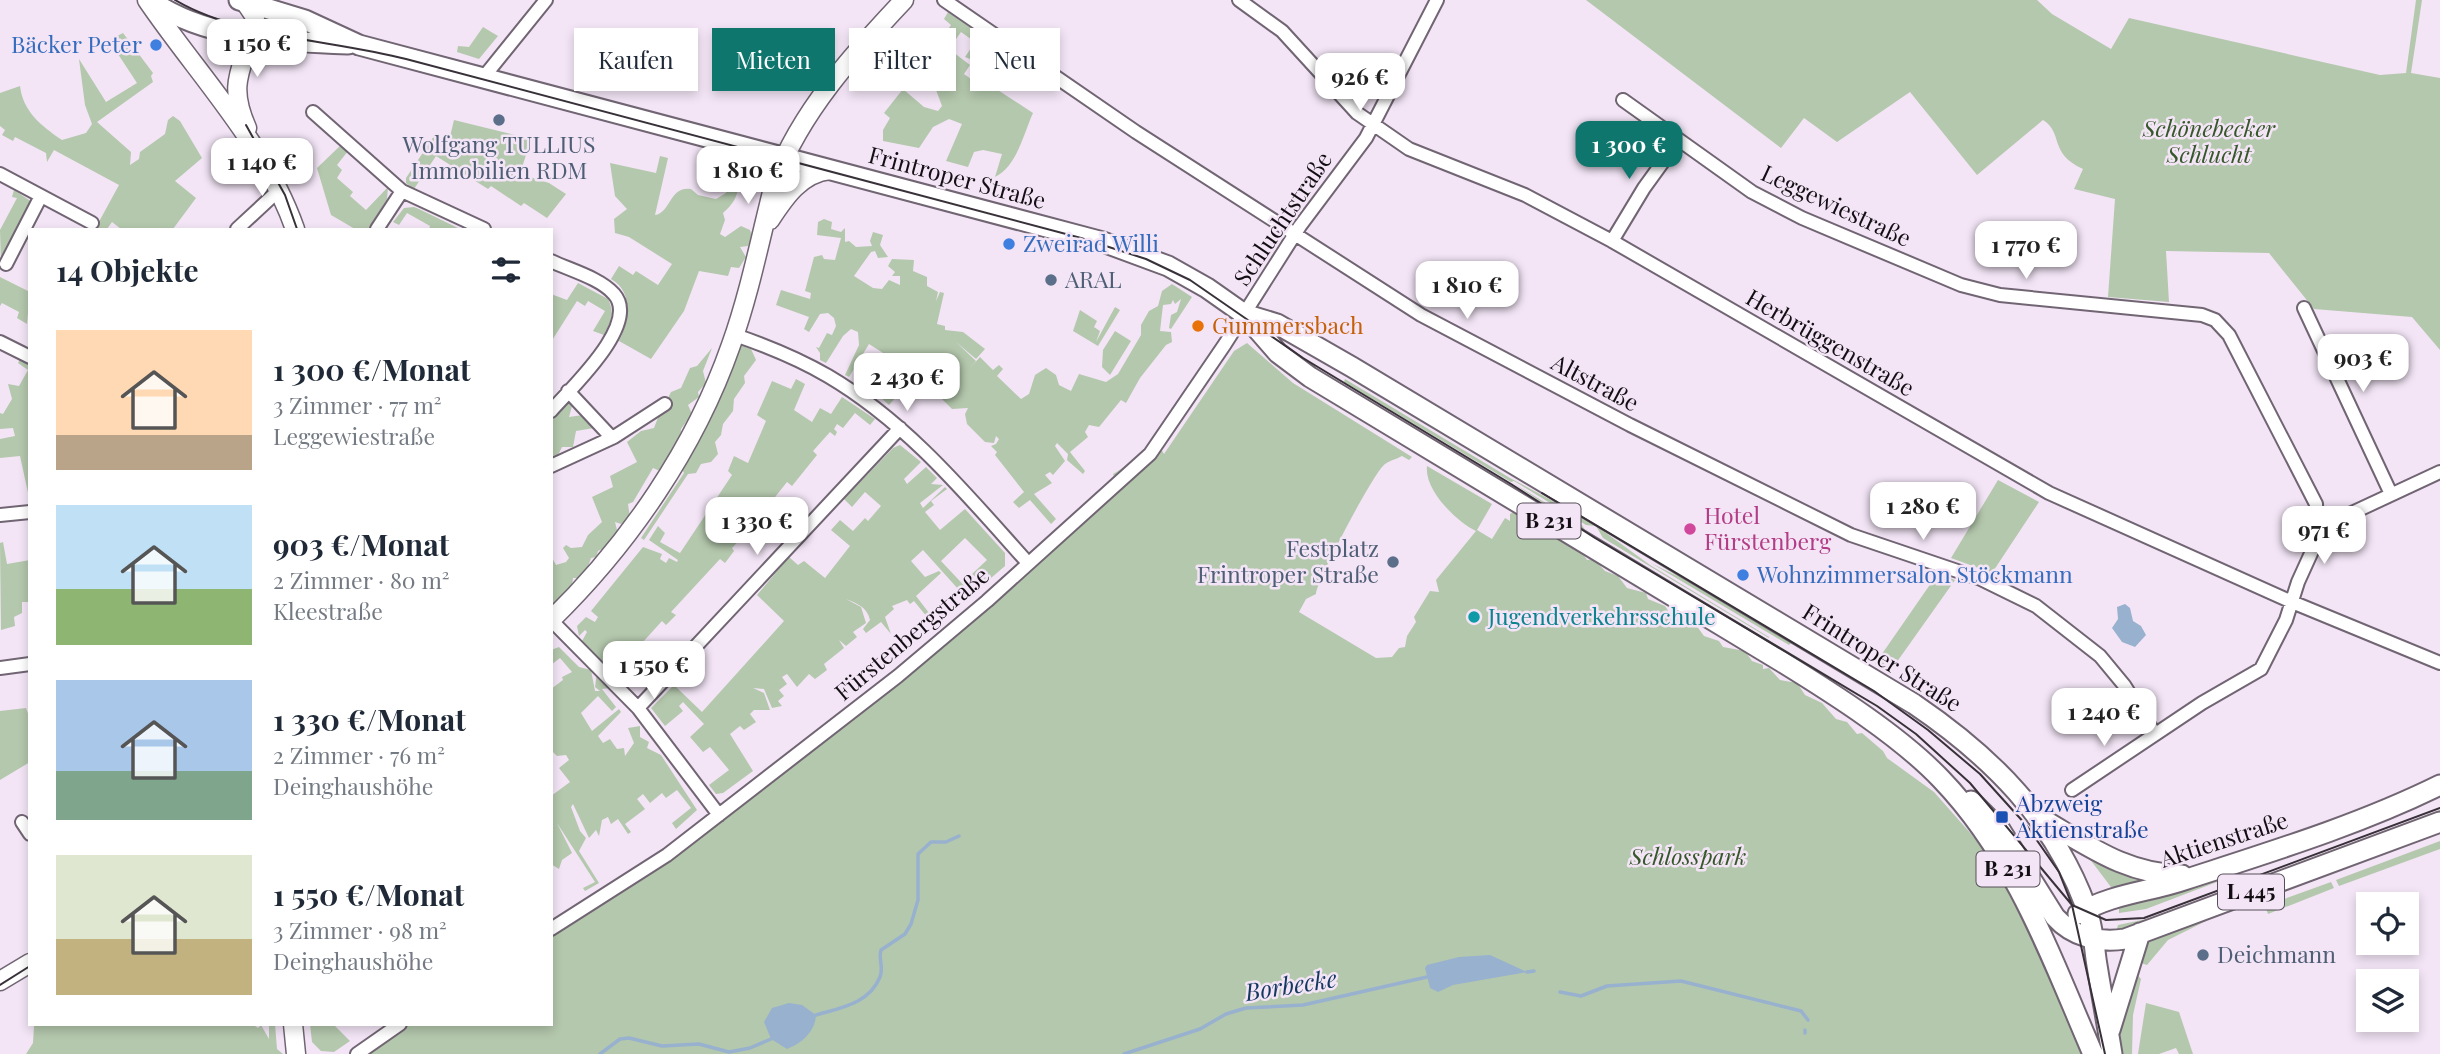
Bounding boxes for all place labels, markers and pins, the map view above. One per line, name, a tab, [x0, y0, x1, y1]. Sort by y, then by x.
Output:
pin: 1 150 €	[192, 20, 322, 79]
place label: Bäcker Peter	[11, 28, 142, 59]
marker: Bäcker Peter	[148, 37, 164, 53]
pin: 926 €	[1311, 54, 1409, 113]
marker: Wolfgang TULLIUS Immobilien RDM	[491, 112, 507, 128]
pin: 1 300 €	[1564, 122, 1694, 181]
place label: Wolfgang TULLIUS Immobilien RDM	[402, 128, 595, 185]
pin: 1 140 €	[197, 138, 327, 198]
pin: 1 810 €	[683, 146, 813, 206]
pin: 1 770 €	[1961, 222, 2091, 281]
place label: Zweirad Willi	[1023, 227, 1159, 258]
marker: Zweirad Willi	[1001, 236, 1017, 252]
pin: 1 810 €	[1402, 262, 1532, 321]
place label: ARAL	[1064, 263, 1122, 294]
marker: ARAL	[1043, 272, 1059, 288]
place label: Gummersbach	[1212, 309, 1364, 340]
marker: Gummersbach	[1190, 318, 1206, 334]
pin: 903 €	[2314, 334, 2412, 394]
pin: 2 430 €	[842, 354, 972, 413]
pin: 1 280 €	[1858, 482, 1988, 542]
pin: 1 330 €	[692, 498, 822, 557]
place label: Hotel Fürstenberg	[1704, 499, 1831, 556]
pin: 971 €	[2275, 506, 2373, 566]
marker: Hotel Fürstenberg	[1682, 521, 1698, 537]
place label: Festplatz Frintroper Straße	[1197, 532, 1379, 589]
marker: Festplatz Frintroper Straße	[1385, 554, 1401, 570]
place label: Wohnzimmersalon Stöckmann	[1756, 558, 2073, 589]
marker: Wohnzimmersalon Stöckmann	[1735, 567, 1751, 583]
place label: Jugendverkehrsschule	[1487, 600, 1716, 631]
marker: Jugendverkehrsschule	[1466, 609, 1482, 625]
pin: 1 550 €	[589, 642, 719, 701]
pin: 1 240 €	[2039, 688, 2169, 748]
place label: Abzweig Aktienstraße	[2015, 787, 2149, 844]
marker: Abzweig Aktienstraße	[1994, 809, 2010, 825]
place label: Deichmann	[2217, 938, 2336, 969]
marker: Deichmann	[2195, 947, 2211, 963]

